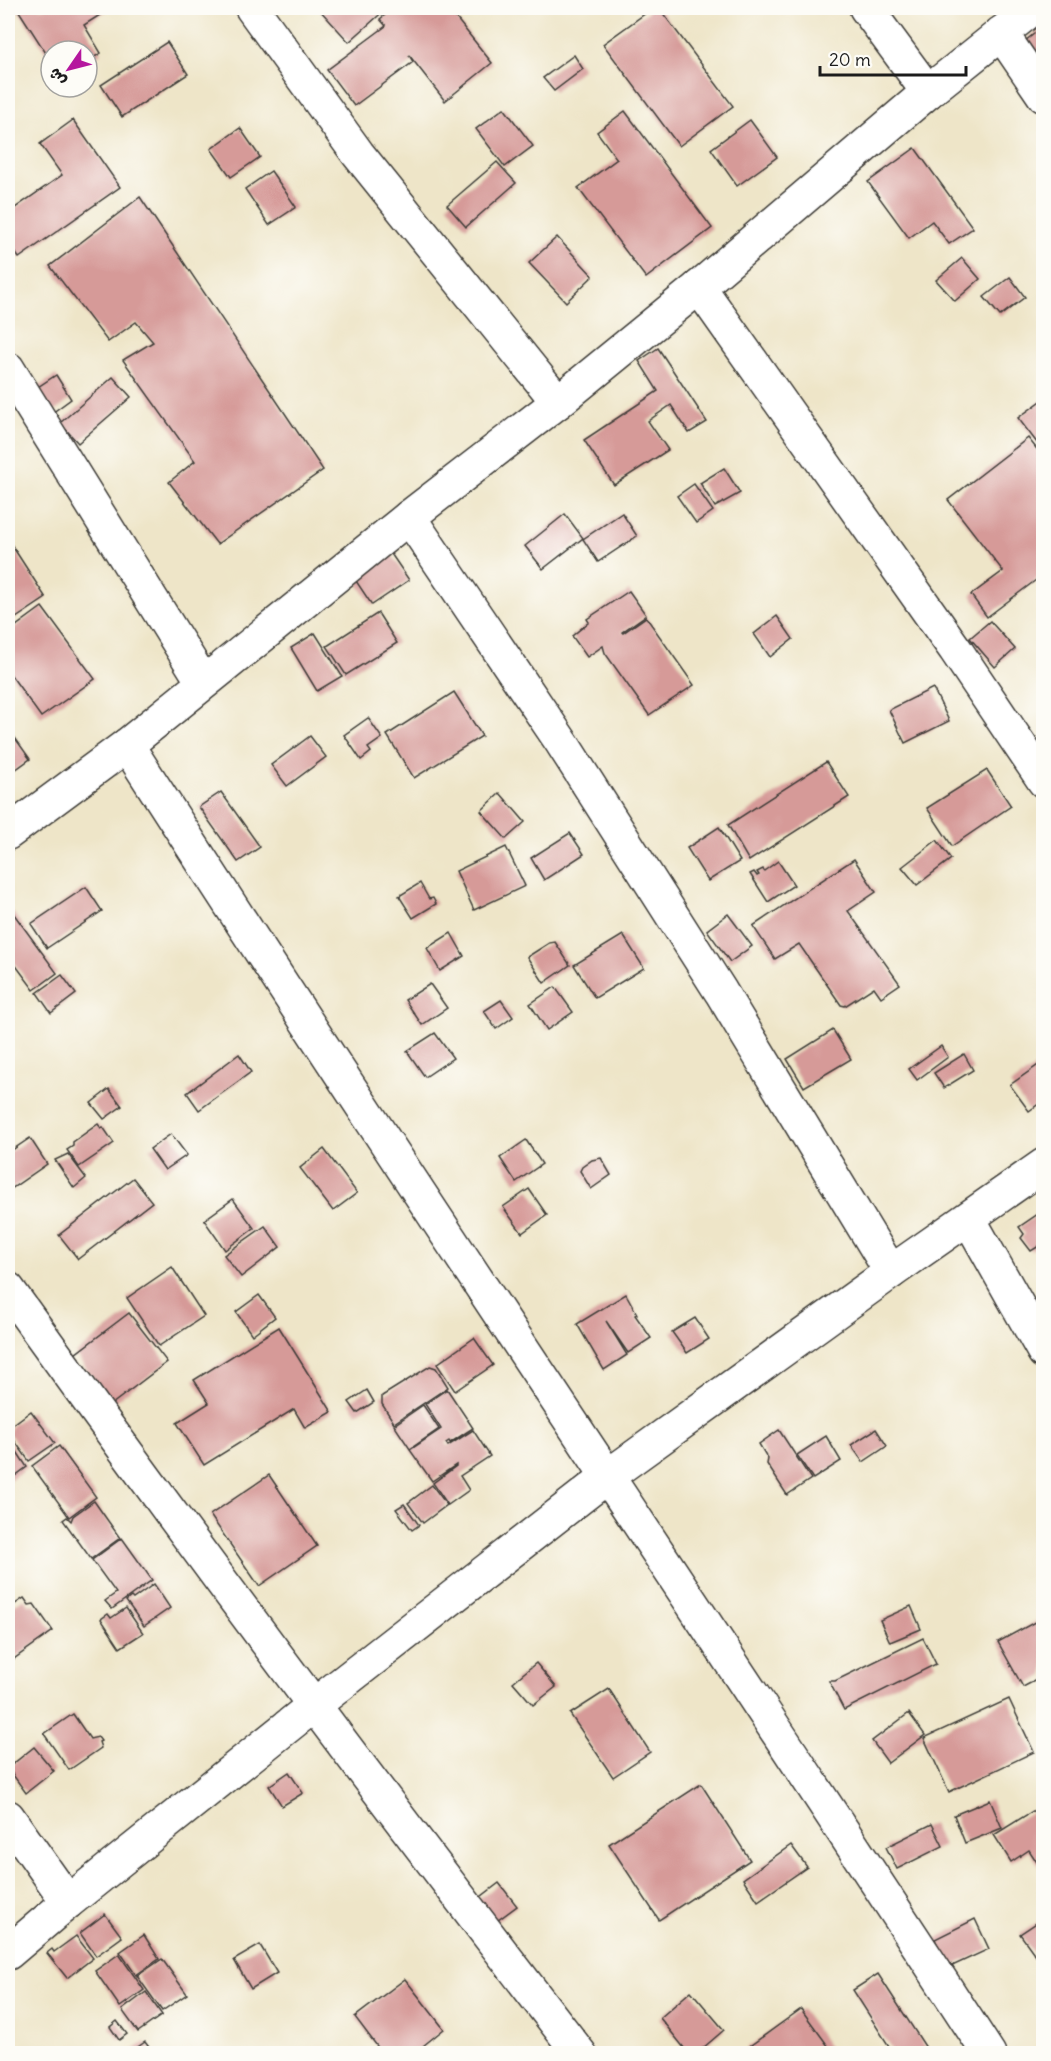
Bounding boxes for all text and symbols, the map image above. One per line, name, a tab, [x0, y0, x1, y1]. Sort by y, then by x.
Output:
north arrow	[39, 39, 99, 99]
scale bar	[820, 39, 966, 77]
text: 20 m	[829, 48, 871, 71]
text: ش	[43, 65, 70, 91]

